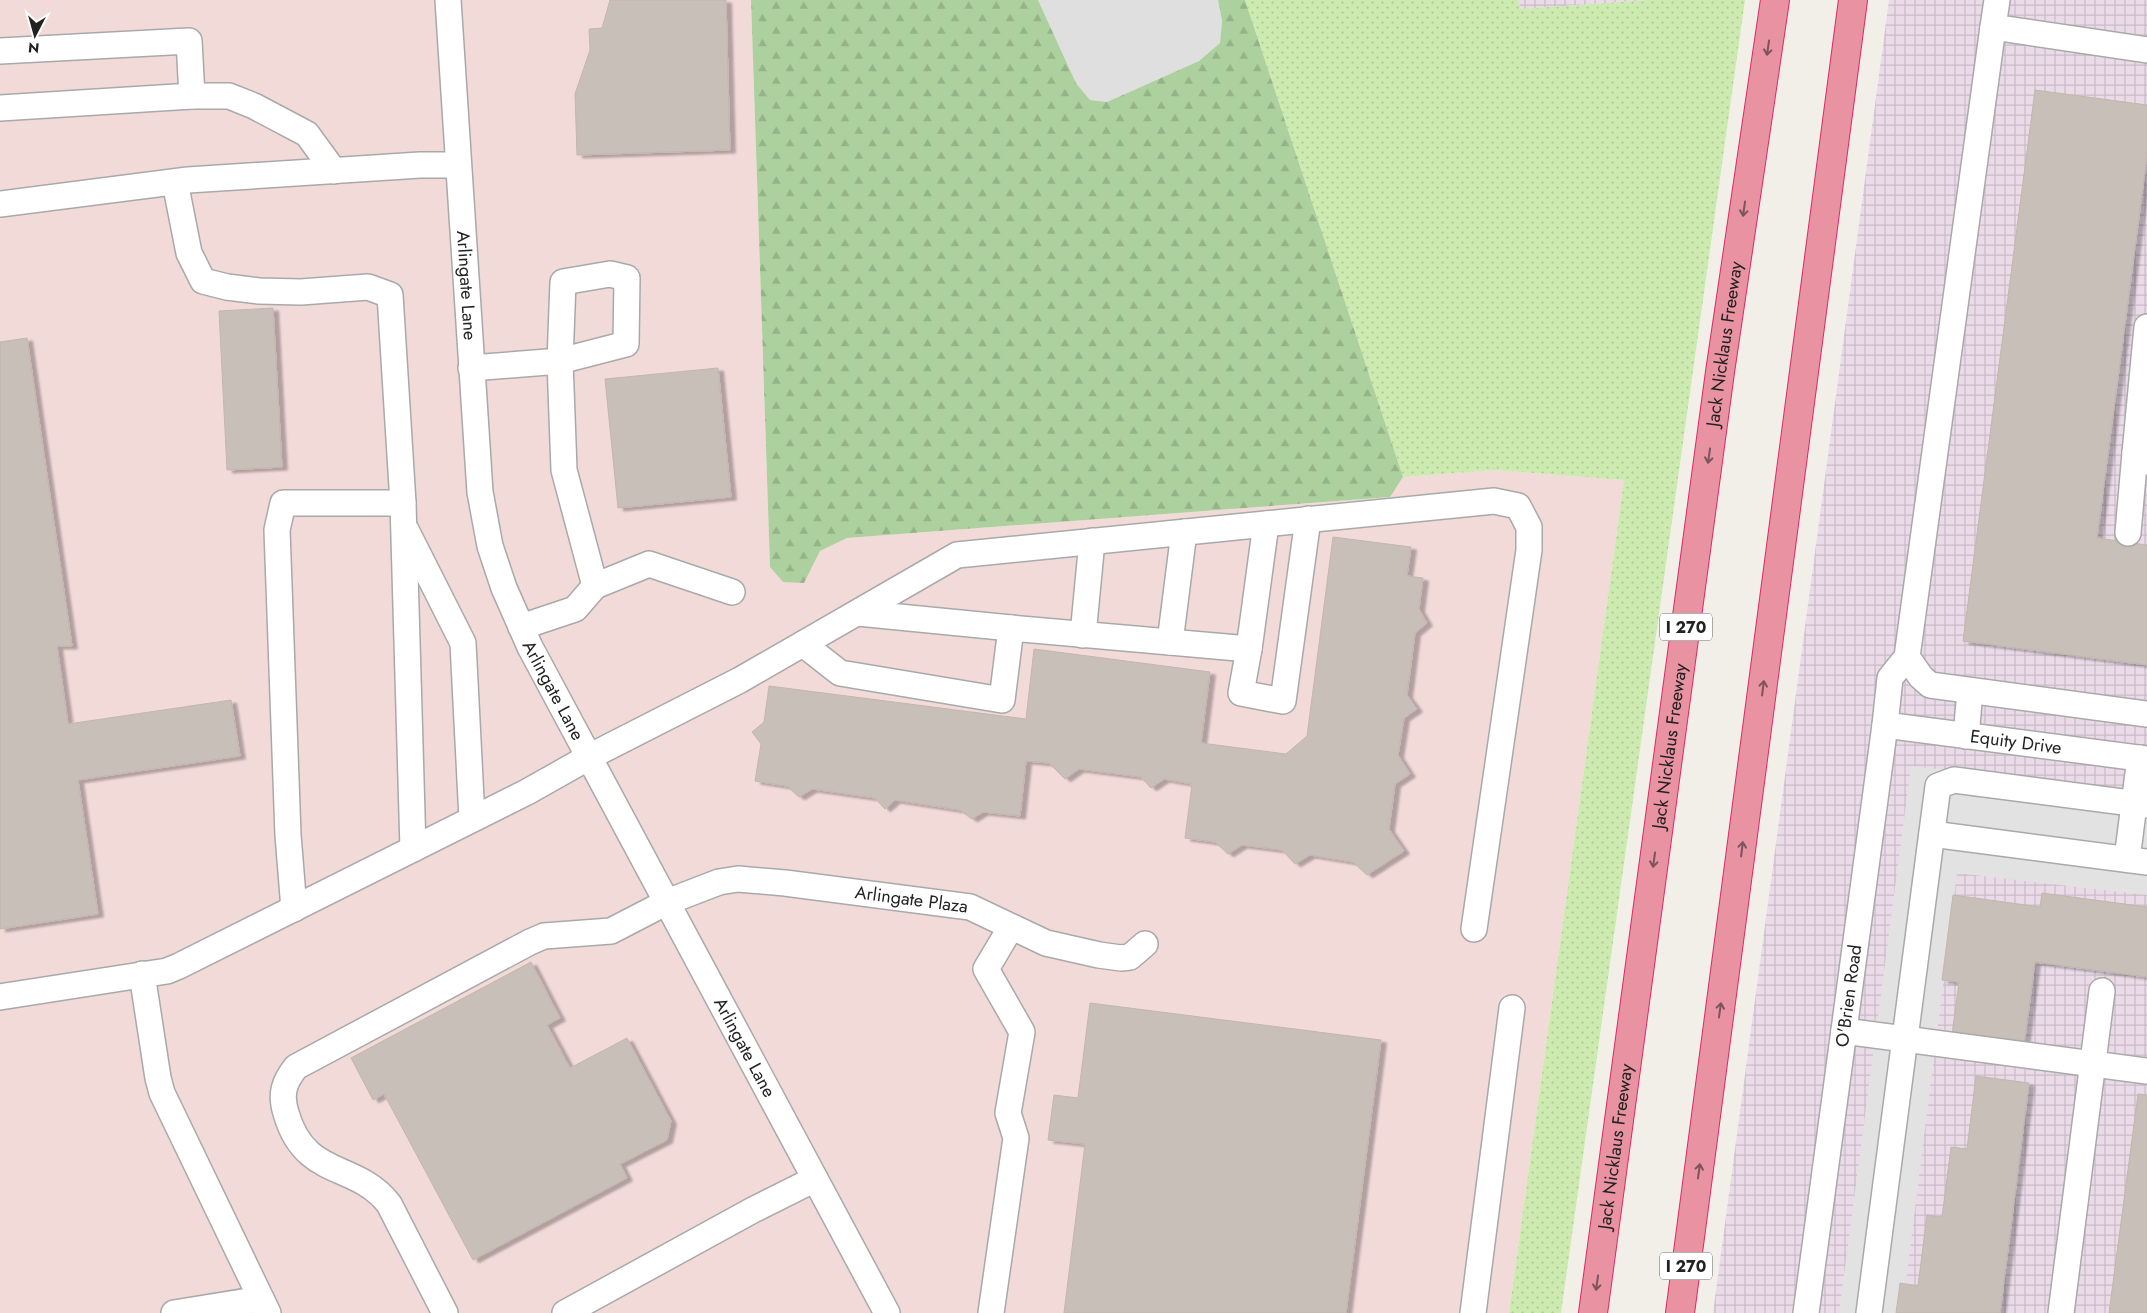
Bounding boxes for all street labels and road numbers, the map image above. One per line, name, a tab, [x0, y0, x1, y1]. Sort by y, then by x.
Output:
street label: Arlingate Lane	[450, 230, 483, 341]
street label: Jack Nicklaus Freeway	[1700, 259, 1749, 430]
road number: I 270	[1660, 614, 1712, 640]
street label: Arlingate Lane	[516, 636, 591, 745]
street label: Jack Nicklaus Freeway	[1645, 662, 1694, 832]
street label: Equity Drive	[1969, 723, 2063, 761]
street label: Arlingate Plaza	[853, 879, 970, 920]
street label: O'Brien Road	[1829, 943, 1868, 1049]
street label: Arlingate Lane	[707, 993, 782, 1102]
street label: Jack Nicklaus Freeway	[1591, 1062, 1640, 1233]
road number: I 270	[1660, 1252, 1712, 1280]

